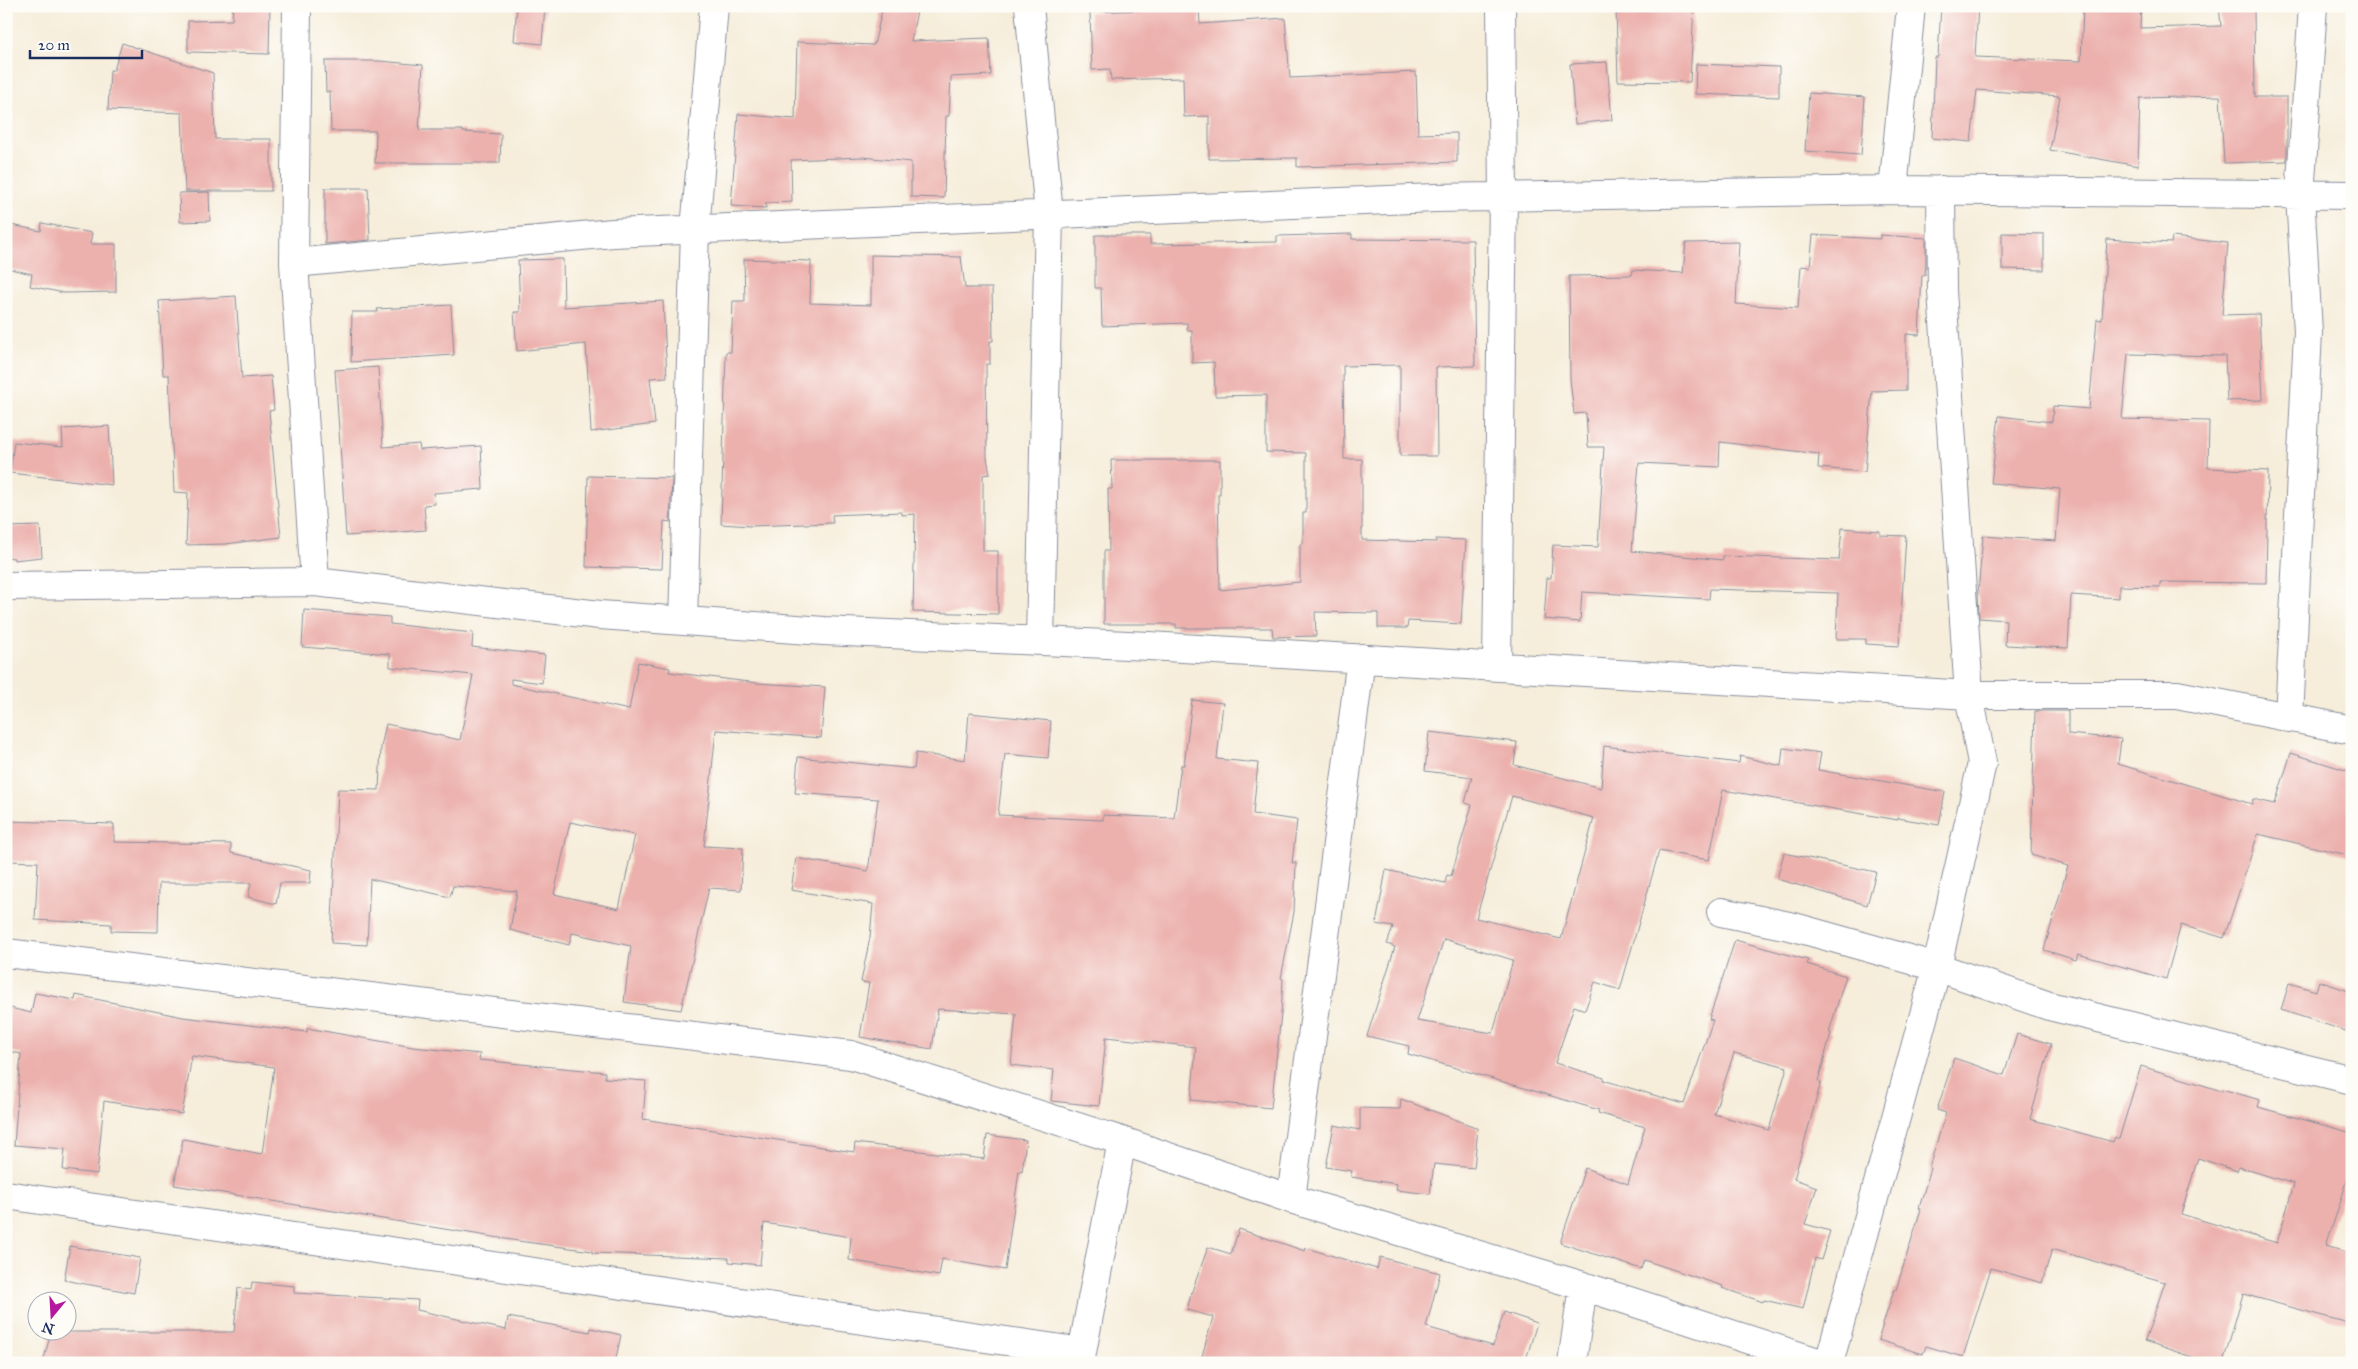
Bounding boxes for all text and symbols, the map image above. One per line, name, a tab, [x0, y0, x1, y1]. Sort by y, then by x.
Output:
scale bar	[30, 28, 142, 60]
text: 20 m	[38, 36, 70, 54]
north arrow	[28, 1292, 78, 1342]
text: N	[40, 1318, 56, 1338]

